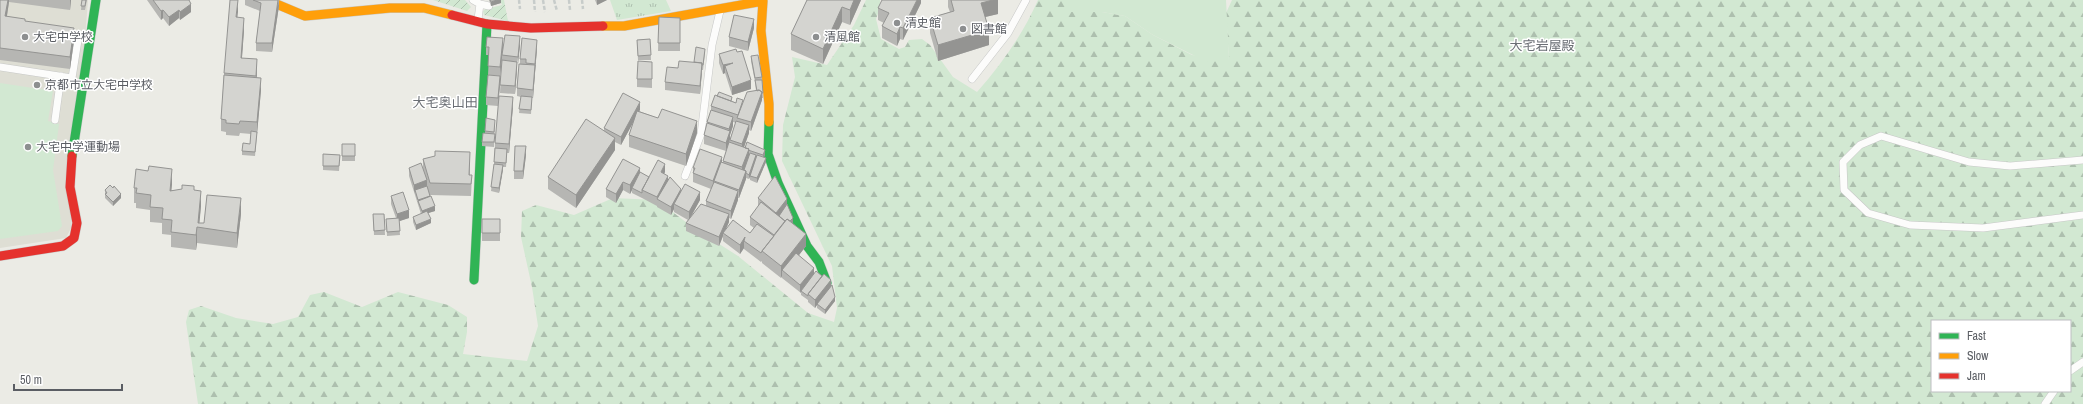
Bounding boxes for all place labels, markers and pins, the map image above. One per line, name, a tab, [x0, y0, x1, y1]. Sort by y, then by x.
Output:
place label: 清史館	[905, 15, 941, 31]
marker: 清史館	[892, 18, 902, 28]
place label: 図書館	[971, 21, 1007, 37]
marker: 図書館	[958, 24, 968, 34]
place label: 大宅中学校	[33, 29, 93, 45]
place label: 清風館	[824, 29, 860, 45]
marker: 大宅中学校	[20, 32, 30, 42]
marker: 清風館	[811, 32, 821, 42]
place label: 京都市立大宅中学校	[45, 77, 153, 93]
marker: 京都市立大宅中学校	[32, 80, 42, 90]
place label: 大宅中学運動場	[36, 139, 120, 155]
marker: 大宅中学運動場	[23, 142, 33, 152]

